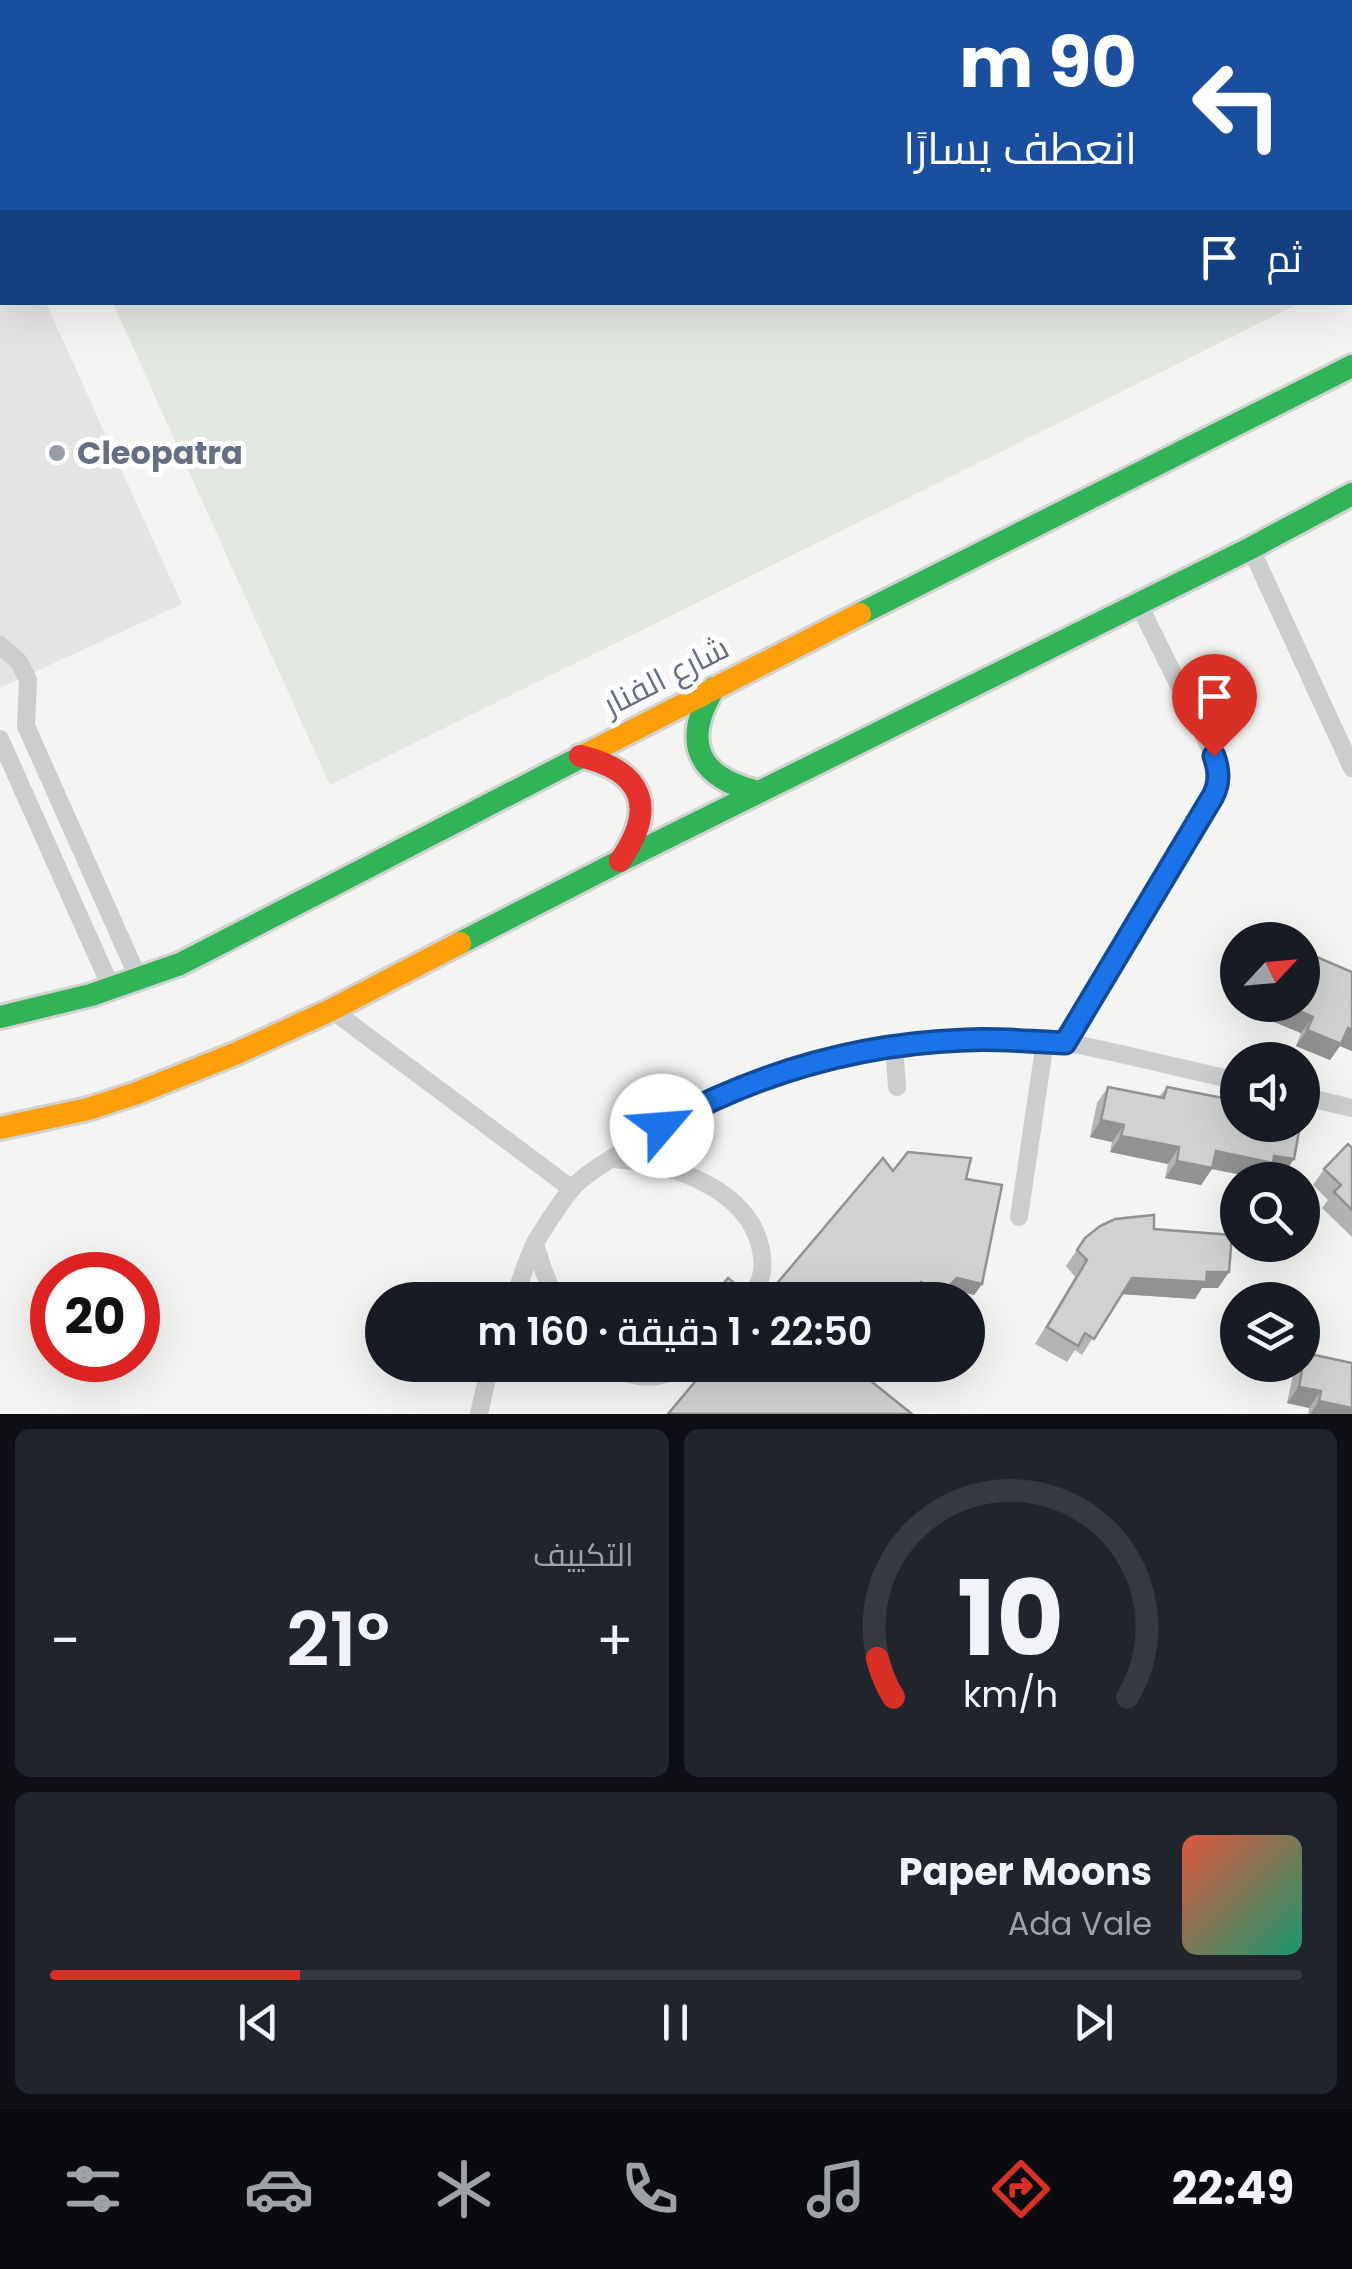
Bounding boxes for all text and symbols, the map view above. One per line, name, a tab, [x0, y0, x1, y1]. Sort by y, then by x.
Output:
text: 90 m	[959, 13, 1137, 112]
icon: left	[1172, 40, 1302, 170]
text: انعطف يسارًا	[903, 117, 1137, 180]
icon: arrive	[1192, 230, 1247, 285]
text: ثم	[1267, 232, 1302, 285]
place label: Cleopatra	[77, 430, 243, 475]
marker: Cleopatra	[46, 442, 68, 464]
street label: شارع الفنار	[593, 625, 736, 727]
pin	[1172, 654, 1257, 757]
icon: arrive	[1187, 669, 1242, 724]
north arrow	[1220, 922, 1320, 1022]
map controls	[1220, 922, 1320, 1382]
button: sound	[1220, 1042, 1320, 1142]
position arrow	[610, 1074, 714, 1178]
button: search	[1220, 1162, 1320, 1262]
speed limit sign: 20	[30, 1252, 160, 1382]
button: layers	[1220, 1282, 1320, 1382]
text: 22:50 · 1 دقيقة · 160 m	[478, 1305, 872, 1358]
text: التكييف	[533, 1532, 634, 1577]
text: 10	[957, 1546, 1064, 1691]
text: 21°	[286, 1587, 390, 1692]
text: −	[50, 1602, 80, 1679]
text: +	[596, 1602, 634, 1679]
text: km/h	[963, 1669, 1058, 1720]
text: Paper Moons	[899, 1845, 1152, 1898]
text: Ada Vale	[1008, 1901, 1152, 1946]
icon: previous	[231, 1995, 286, 2050]
icon: pause	[648, 1995, 703, 2050]
icon: next	[1066, 1995, 1121, 2050]
icon: filters	[58, 2154, 128, 2224]
icon: car	[244, 2154, 314, 2224]
icon: climate	[429, 2154, 499, 2224]
icon: phone	[615, 2154, 685, 2224]
icon: music	[801, 2154, 871, 2224]
icon: directions	[986, 2154, 1056, 2224]
text: 22:49	[1172, 2157, 1294, 2220]

